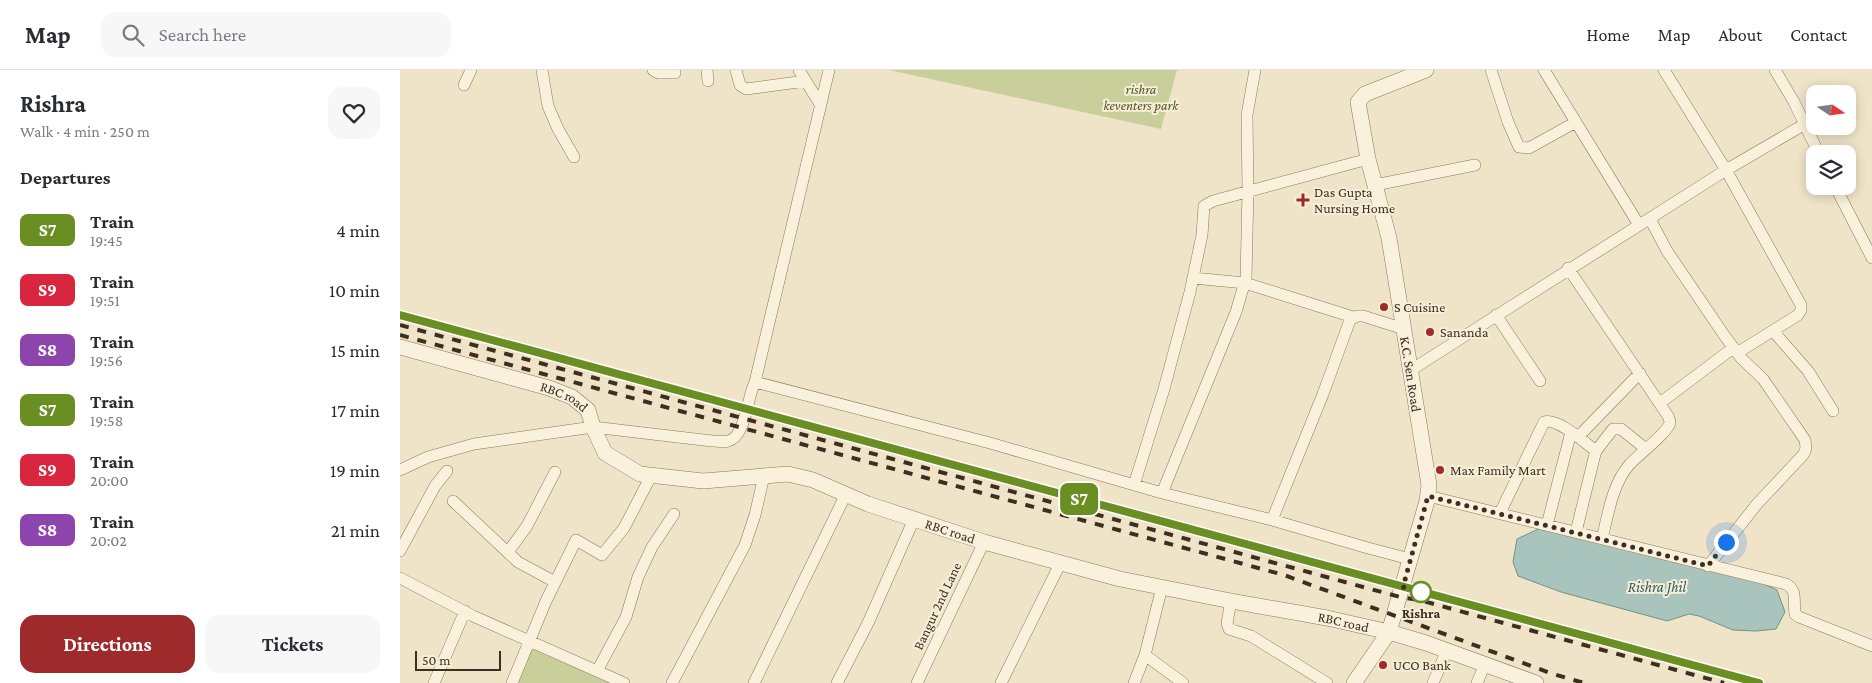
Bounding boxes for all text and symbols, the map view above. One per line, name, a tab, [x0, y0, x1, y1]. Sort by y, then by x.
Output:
search box	[101, 12, 451, 57]
text: Map	[25, 21, 71, 48]
icon: search	[119, 21, 147, 49]
text: Search here	[159, 24, 246, 45]
text: Home	[1587, 25, 1630, 45]
text: Map	[1658, 25, 1690, 45]
text: About	[1718, 25, 1762, 45]
text: Contact	[1790, 25, 1847, 45]
park label: rishra keventers park	[1104, 81, 1179, 113]
north arrow	[1806, 85, 1856, 135]
map controls	[1806, 85, 1856, 195]
button: heart	[328, 87, 380, 139]
text: Rishra	[20, 90, 86, 117]
text: Walk · 4 min · 250 m	[20, 123, 150, 140]
button: layers	[1806, 145, 1856, 195]
text: Departures	[20, 167, 111, 188]
place label: Das Gupta Nursing Home	[1314, 184, 1395, 216]
marker: Das Gupta Nursing Home	[1296, 193, 1310, 207]
text: Train	[90, 211, 134, 232]
text: S7	[39, 220, 56, 240]
text: 4 min	[336, 220, 380, 241]
text: 19:45	[90, 232, 123, 249]
text: Train	[90, 271, 134, 292]
text: S9	[38, 280, 57, 300]
text: 10 min	[329, 280, 380, 301]
text: 19:51	[90, 292, 120, 309]
place label: S Cuisine	[1394, 299, 1445, 315]
marker: S Cuisine	[1378, 301, 1390, 313]
place label: Sananda	[1440, 324, 1489, 340]
marker: Sananda	[1424, 326, 1436, 338]
text: Train	[90, 331, 134, 352]
street label: K.C. Sen Road	[1397, 335, 1425, 414]
text: S8	[38, 340, 57, 360]
text: 15 min	[331, 340, 380, 361]
text: 19:56	[90, 352, 123, 369]
street label: RBC road	[539, 378, 592, 415]
text: Train	[90, 391, 134, 412]
text: S7	[39, 400, 56, 420]
text: 17 min	[331, 400, 380, 421]
text: 19:58	[90, 412, 123, 429]
text: Train	[90, 451, 134, 472]
text: S9	[38, 460, 57, 480]
text: 19 min	[330, 460, 380, 481]
place label: Max Family Mart	[1450, 462, 1546, 478]
marker: Max Family Mart	[1434, 464, 1446, 476]
text: 20:00	[90, 472, 128, 489]
line badge: S7	[1056, 483, 1102, 515]
text: S7	[1070, 489, 1088, 509]
text: Train	[90, 511, 134, 532]
street label: RBC road	[923, 515, 978, 547]
text: S8	[38, 520, 57, 540]
text: 21 min	[331, 520, 380, 541]
your location	[1714, 530, 1739, 555]
text: 20:02	[90, 532, 127, 549]
street label: Bangur 2nd Lane	[910, 560, 964, 652]
water label: Rishra Jhil	[1628, 579, 1687, 596]
marker: Rishra	[1410, 581, 1432, 603]
place label: Rishra	[1402, 605, 1440, 621]
street label: RBC road	[1317, 609, 1371, 635]
button: Directions	[20, 615, 195, 673]
button: Tickets	[205, 615, 380, 673]
scale bar	[415, 648, 501, 671]
text: 50 m	[422, 652, 450, 668]
place label: UCO Bank	[1393, 657, 1451, 673]
marker: UCO Bank	[1377, 659, 1389, 671]

